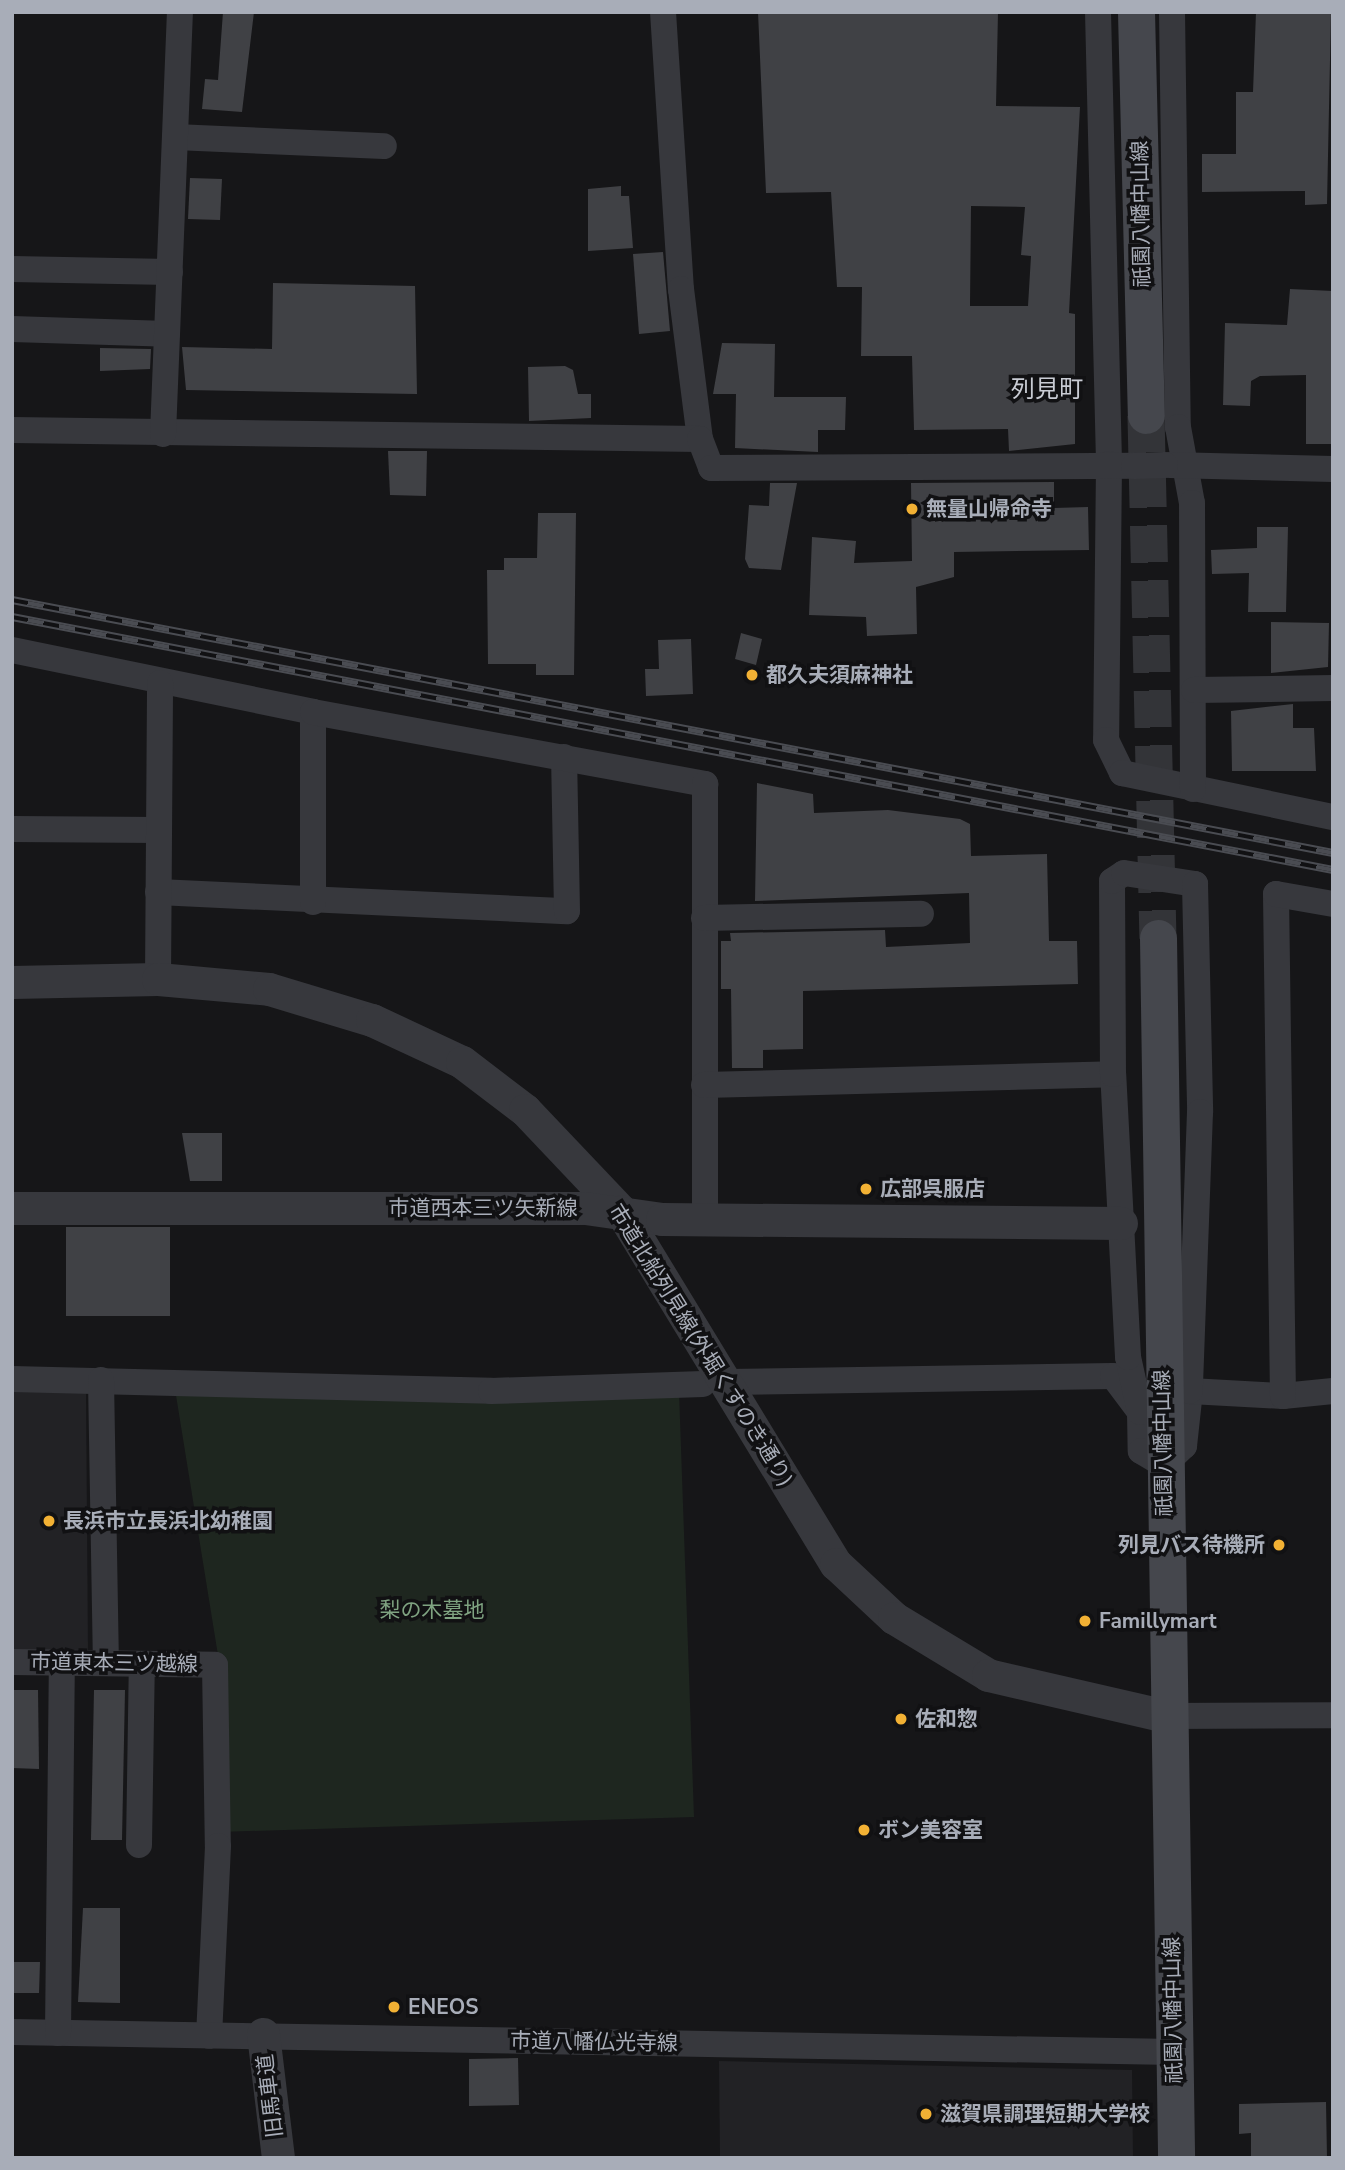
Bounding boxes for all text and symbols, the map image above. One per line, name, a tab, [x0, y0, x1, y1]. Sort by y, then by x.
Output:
street label: 祇園八幡中山線	[1127, 140, 1155, 288]
district label: 列見町	[1011, 376, 1083, 404]
place label: 無量山帰命寺	[926, 496, 1052, 522]
marker: 無量山帰命寺	[904, 501, 920, 517]
place label: 都久夫須麻神社	[766, 662, 913, 688]
marker: 都久夫須麻神社	[744, 667, 760, 683]
place label: 広部呉服店	[880, 1176, 985, 1202]
marker: 広部呉服店	[858, 1181, 874, 1197]
street label: 市道西本三ツ矢新線	[389, 1195, 577, 1221]
street label: 市道北船列見線(外堀くすのき通り)	[603, 1199, 799, 1491]
street label: 祇園八幡中山線	[1149, 1369, 1177, 1517]
place label: 長浜市立長浜北幼稚園	[63, 1508, 273, 1534]
marker: 長浜市立長浜北幼稚園	[41, 1513, 57, 1529]
place label: 列見バス待機所	[1118, 1532, 1265, 1558]
marker: 列見バス待機所	[1271, 1537, 1287, 1553]
park label: 梨の木墓地	[380, 1597, 484, 1623]
place label: Famillymart	[1099, 1608, 1217, 1634]
marker: Famillymart	[1077, 1613, 1093, 1629]
street label: 市道東本三ツ越線	[30, 1649, 198, 1677]
place label: 佐和惣	[915, 1706, 978, 1732]
marker: 佐和惣	[893, 1711, 909, 1727]
place label: ボン美容室	[878, 1817, 983, 1843]
marker: ボン美容室	[856, 1822, 872, 1838]
street label: 祇園八幡中山線	[1159, 1936, 1187, 2084]
place label: ENEOS	[408, 1994, 478, 2020]
marker: ENEOS	[386, 1999, 402, 2015]
street label: 市道八幡仏光寺線	[510, 2028, 678, 2056]
street label: 旧馬車道	[252, 2053, 288, 2139]
place label: 滋賀県調理短期大学校	[940, 2101, 1150, 2127]
marker: 滋賀県調理短期大学校	[918, 2106, 934, 2122]

